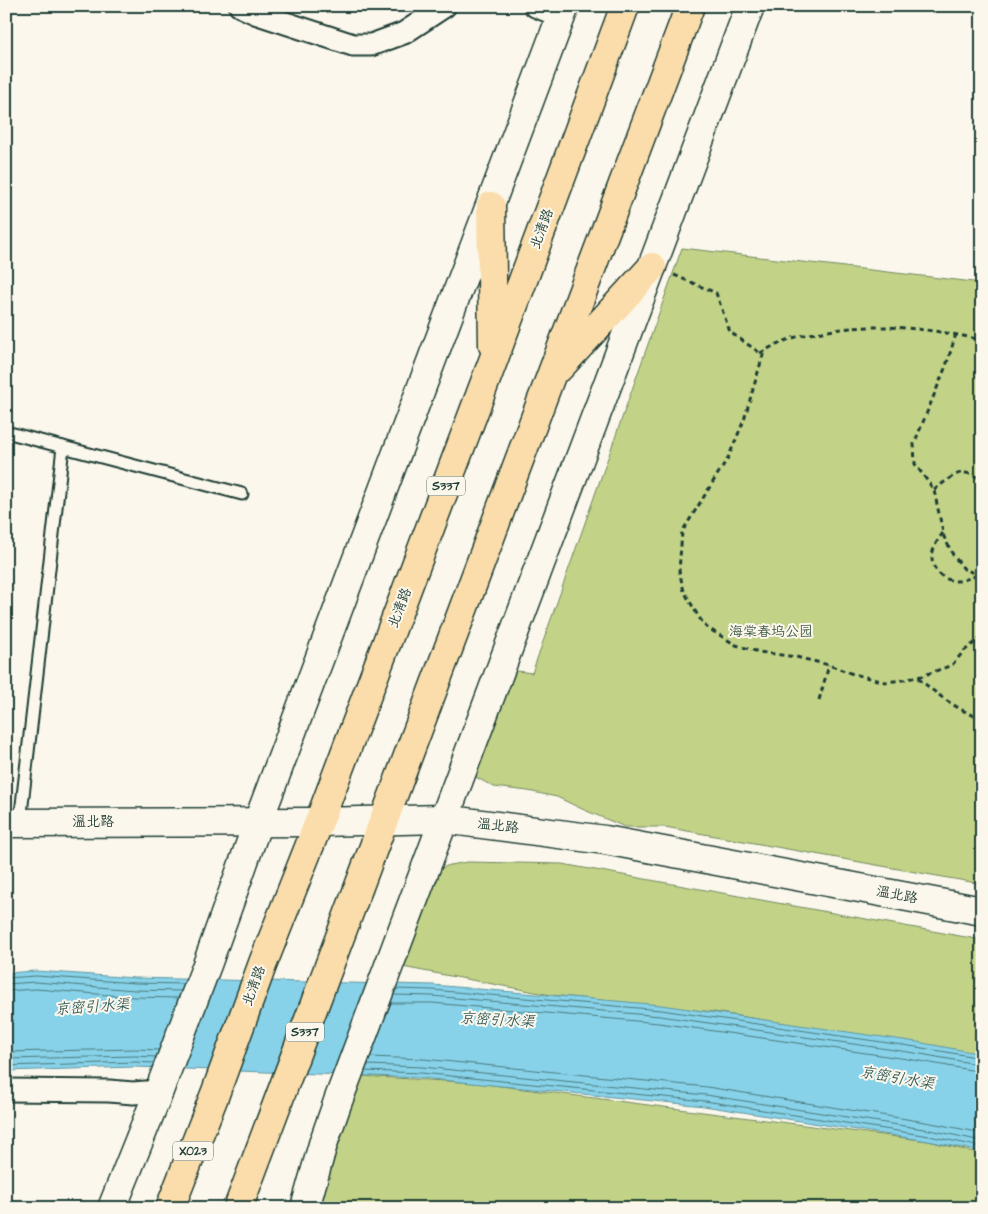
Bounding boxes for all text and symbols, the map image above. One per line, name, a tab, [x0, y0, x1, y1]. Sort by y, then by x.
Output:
street label: 北清路	[525, 206, 559, 252]
road number: S337	[427, 476, 465, 496]
street label: 北清路	[383, 585, 417, 631]
park label: 海棠春坞公园	[729, 622, 813, 642]
street label: 温北路	[72, 812, 114, 832]
street label: 温北路	[476, 814, 520, 838]
street label: 温北路	[874, 881, 920, 909]
street label: 北清路	[237, 963, 271, 1009]
water label: 京密引水渠	[54, 994, 132, 1020]
water label: 京密引水渠	[459, 1008, 537, 1033]
road number: S337	[286, 1022, 324, 1042]
water label: 京密引水渠	[858, 1061, 938, 1095]
road number: X023	[173, 1142, 213, 1160]

